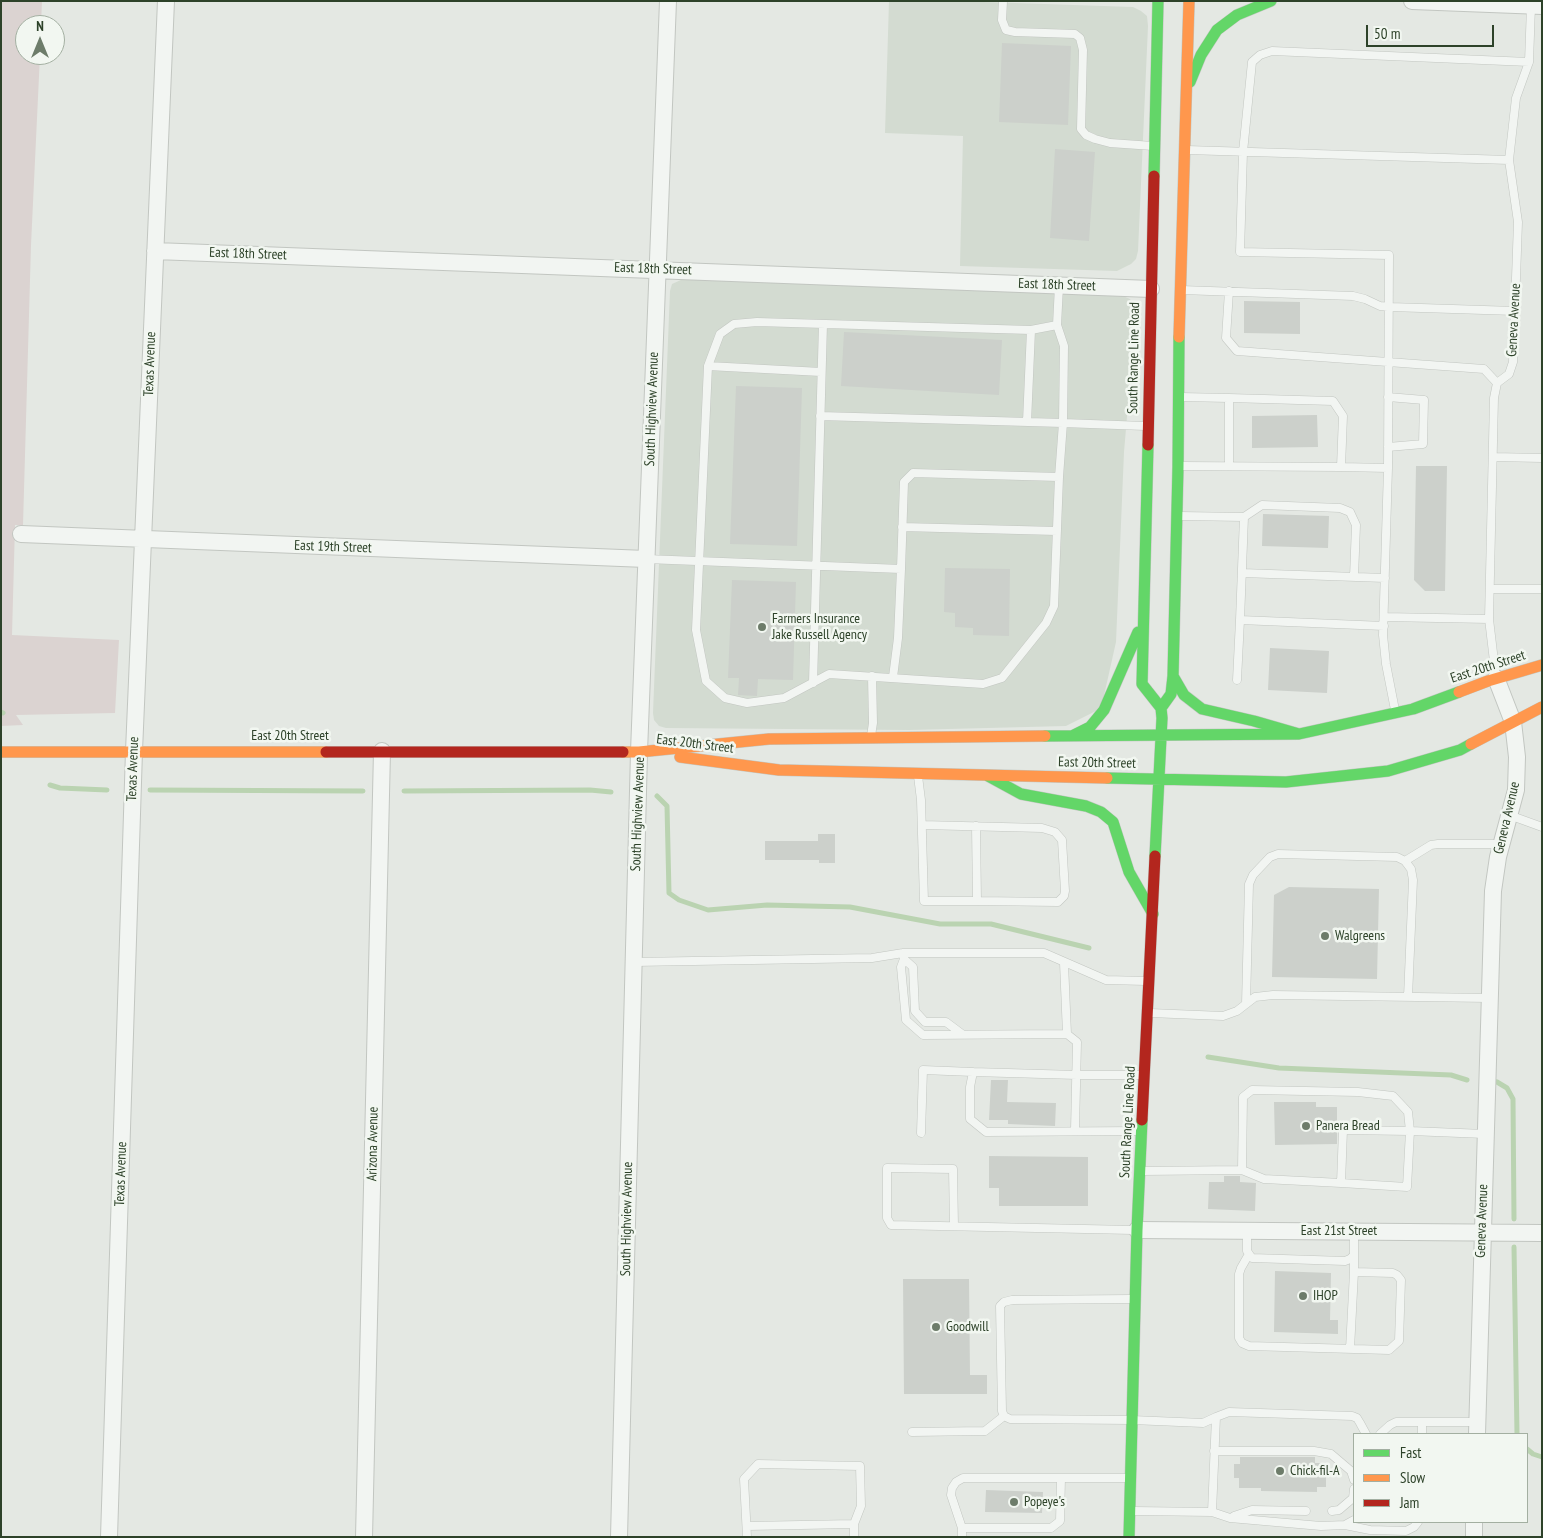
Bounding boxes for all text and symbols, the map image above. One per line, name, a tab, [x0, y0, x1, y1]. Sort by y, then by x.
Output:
north arrow	[15, 15, 65, 65]
scale bar	[1368, 15, 1496, 47]
text: N	[36, 17, 44, 35]
text: 50 m	[1374, 24, 1400, 43]
street label: East 18th Street	[209, 244, 287, 264]
street label: East 18th Street	[614, 259, 692, 279]
street label: East 18th Street	[1018, 275, 1096, 295]
street label: Geneva Avenue	[1504, 283, 1524, 357]
street label: South Range Line Road	[1125, 302, 1143, 414]
street label: Texas Avenue	[140, 331, 160, 397]
street label: South Highview Avenue	[642, 351, 662, 467]
street label: East 19th Street	[294, 537, 372, 557]
place label: Farmers Insurance Jake Russell Agency	[772, 611, 867, 644]
marker: Farmers Insurance Jake Russell Agency	[756, 621, 768, 633]
street label: East 20th Street	[1448, 647, 1528, 687]
street label: East 20th Street	[251, 728, 329, 744]
street label: East 20th Street	[655, 731, 735, 757]
street label: Texas Avenue	[123, 736, 143, 802]
street label: East 20th Street	[1058, 754, 1136, 772]
street label: South Highview Avenue	[628, 756, 648, 872]
street label: Geneva Avenue	[1491, 780, 1523, 856]
place label: Walgreens	[1335, 928, 1385, 944]
marker: Walgreens	[1319, 930, 1331, 942]
street label: South Range Line Road	[1117, 1066, 1139, 1178]
street label: Arizona Avenue	[364, 1107, 382, 1181]
place label: Panera Bread	[1316, 1118, 1380, 1134]
marker: Panera Bread	[1300, 1120, 1312, 1132]
street label: Texas Avenue	[111, 1141, 131, 1207]
street label: South Highview Avenue	[618, 1162, 636, 1276]
street label: Geneva Avenue	[1472, 1184, 1492, 1258]
street label: East 21st Street	[1301, 1223, 1377, 1239]
place label: IHOP	[1313, 1288, 1338, 1304]
marker: IHOP	[1297, 1290, 1309, 1302]
place label: Goodwill	[946, 1319, 989, 1335]
marker: Goodwill	[930, 1321, 942, 1333]
legend	[1353, 1433, 1528, 1523]
text: Fast	[1400, 1443, 1421, 1462]
place label: Chick-fil-A	[1290, 1463, 1340, 1479]
marker: Chick-fil-A	[1274, 1465, 1286, 1477]
text: Slow	[1400, 1468, 1425, 1487]
text: Jam	[1400, 1493, 1419, 1512]
place label: Popeye's	[1024, 1494, 1065, 1510]
marker: Popeye's	[1008, 1496, 1020, 1508]

